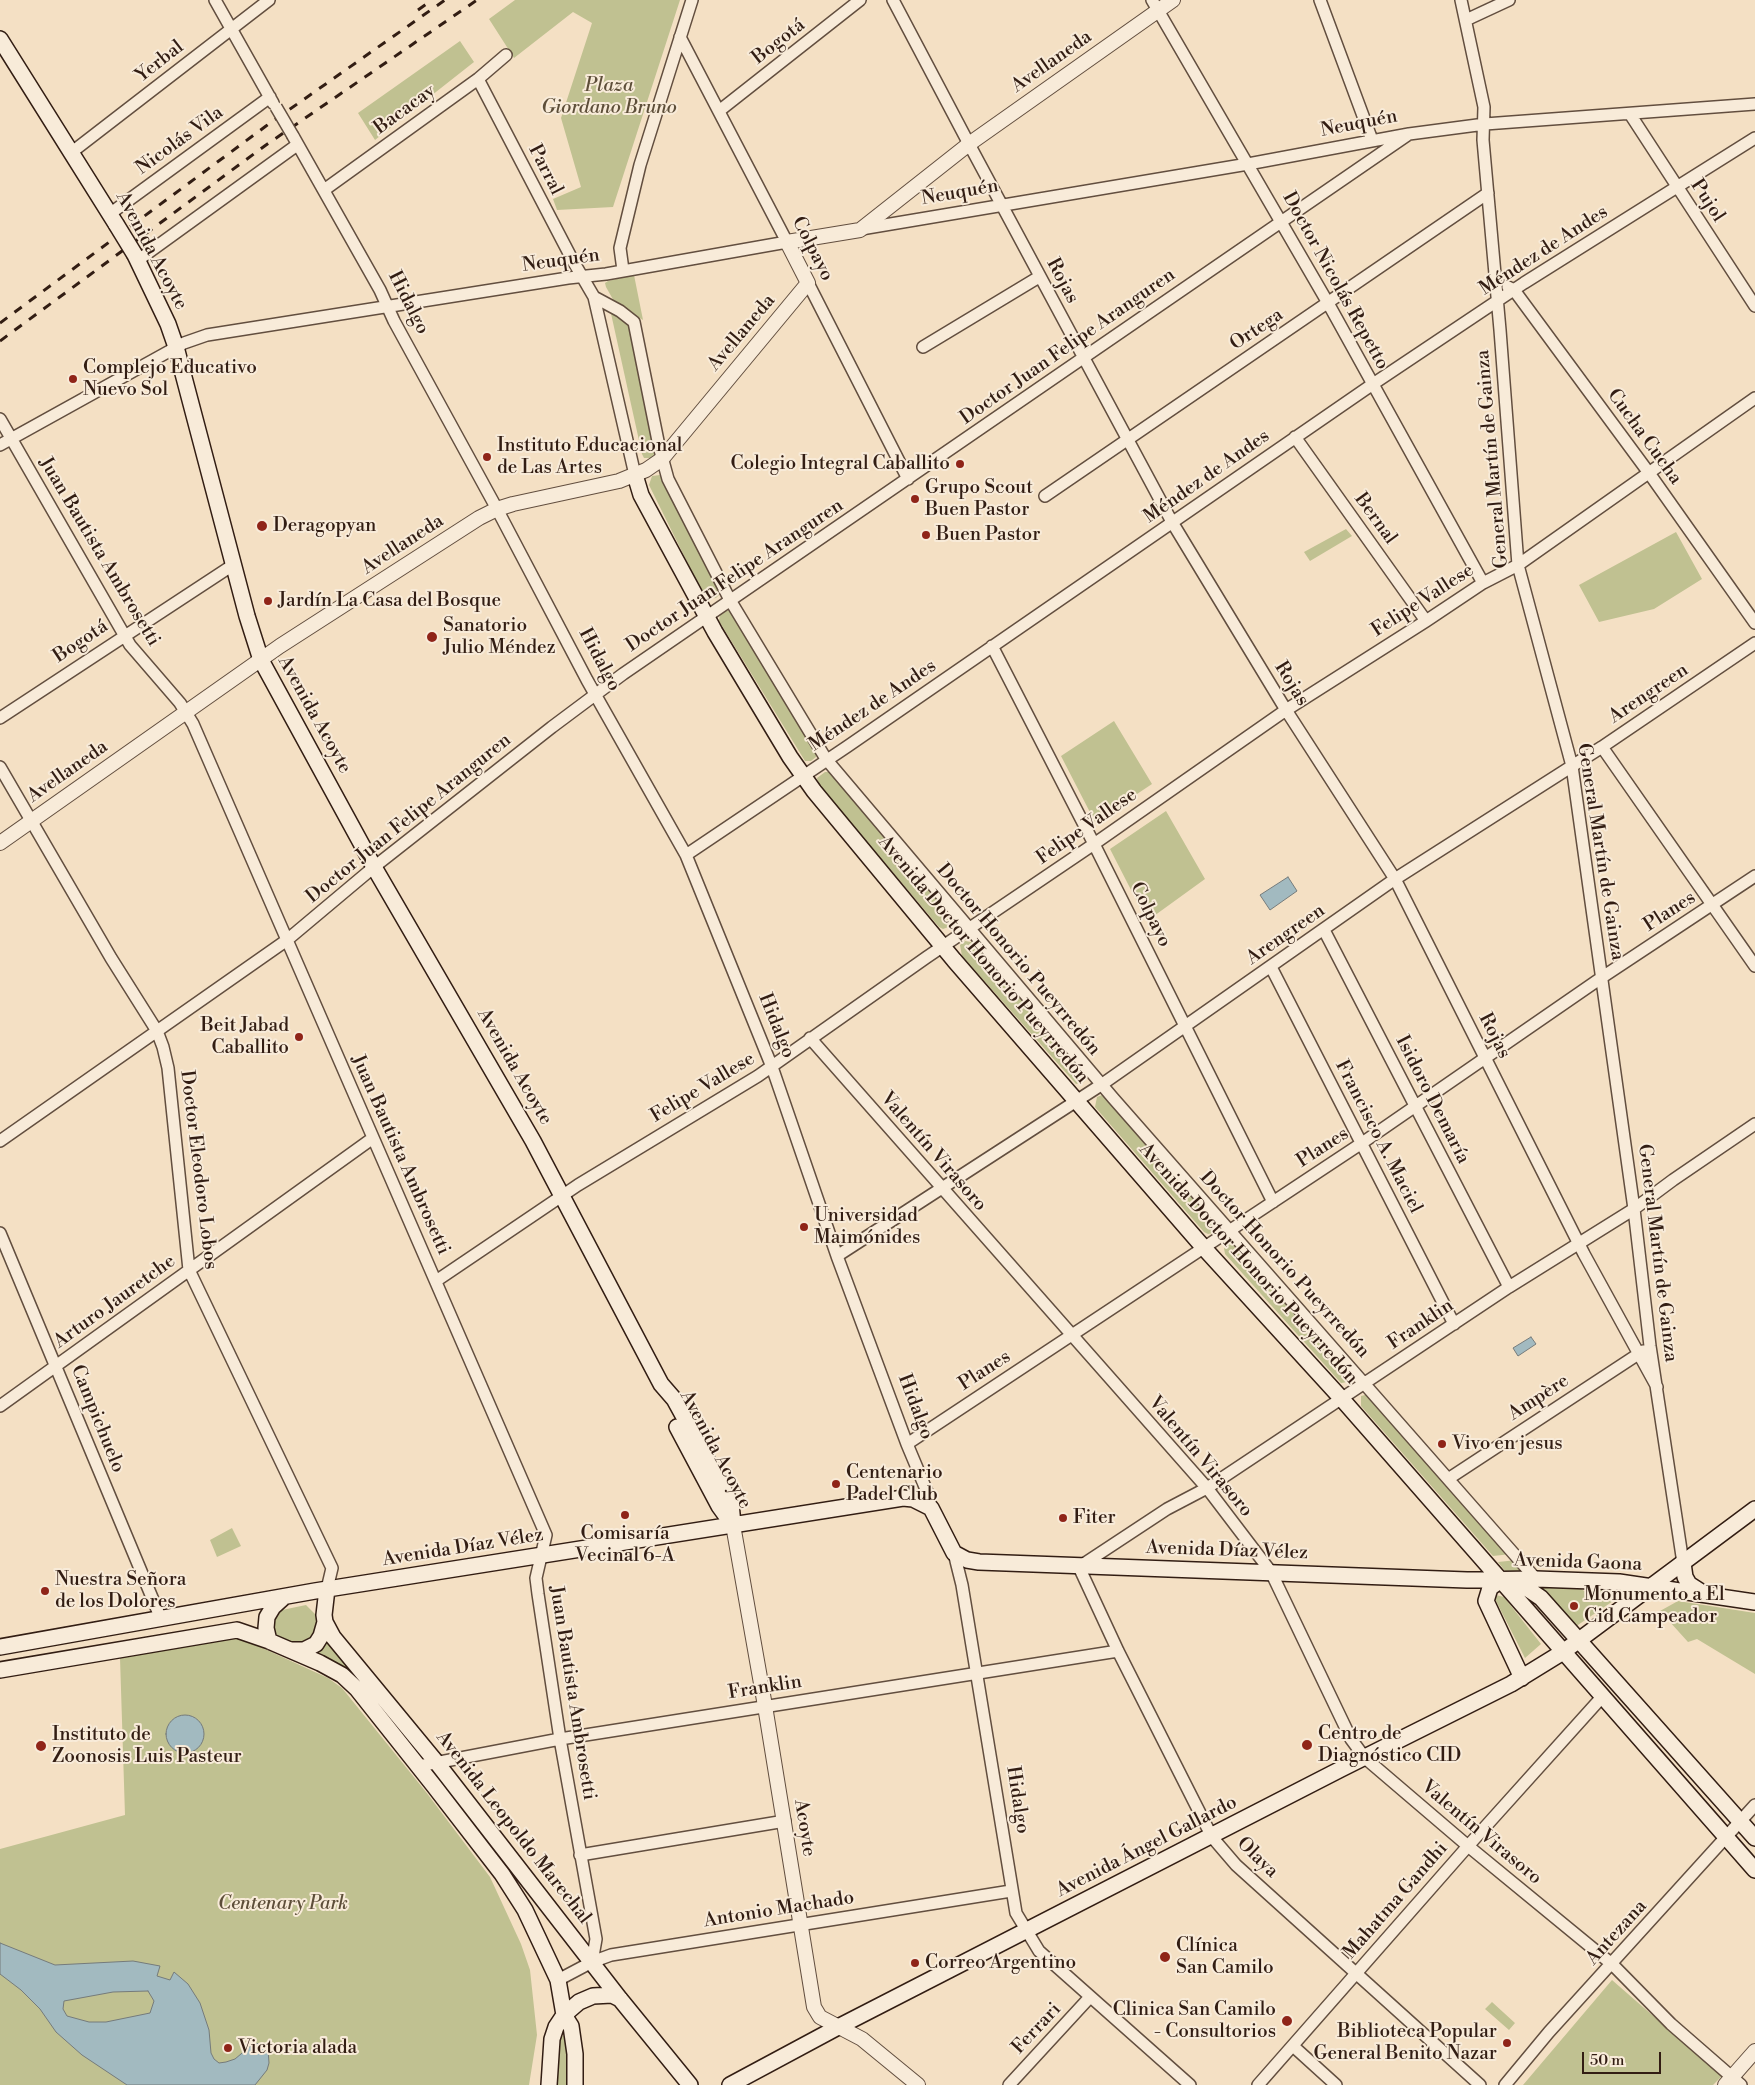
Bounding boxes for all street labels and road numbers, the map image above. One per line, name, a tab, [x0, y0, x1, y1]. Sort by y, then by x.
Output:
street label: Bogotá	[748, 14, 810, 70]
street label: Avellaneda	[1007, 26, 1097, 98]
street label: Yerbal	[131, 36, 189, 88]
street label: Bacacay	[370, 80, 440, 140]
street label: Nicolás Vila	[132, 102, 228, 180]
street label: Neuquén	[1319, 105, 1399, 143]
street label: Parral	[523, 141, 567, 199]
street label: Neuquén	[920, 175, 1000, 211]
street label: Pujol	[1685, 175, 1729, 227]
street label: Avenida Acoyte	[110, 188, 192, 314]
street label: Doctor Nicolás Repetto	[1277, 188, 1393, 374]
street label: Méndez de Andes	[1476, 201, 1612, 301]
street label: Colpayo	[786, 213, 838, 285]
street label: Neuquén	[521, 244, 601, 278]
street label: Rojas	[1041, 255, 1083, 307]
street label: Doctor Juan Felipe Aranguren	[956, 264, 1180, 430]
street label: Hidalgo	[382, 268, 434, 338]
street label: Avellaneda	[703, 290, 781, 376]
street label: Ortega	[1226, 304, 1288, 356]
street label: General Martín de Gainza	[1472, 349, 1514, 569]
street label: Cucha Cucha	[1602, 385, 1686, 489]
street label: Méndez de Andes	[1140, 425, 1274, 529]
street label: Juan Bautista Ambrosetti	[33, 453, 165, 651]
street label: Bernal	[1349, 489, 1401, 549]
street label: Doctor Juan Felipe Aranguren	[622, 495, 848, 657]
street label: Avellaneda	[358, 510, 448, 580]
street label: Felipe Vallese	[1368, 559, 1478, 643]
street label: Bogotá	[49, 615, 113, 669]
street label: Hidalgo	[573, 625, 625, 695]
street label: Avenida Acoyte	[272, 652, 356, 778]
street label: Méndez de Andes	[805, 655, 941, 757]
street label: Rojas	[1269, 658, 1313, 710]
street label: Arengreen	[1605, 659, 1693, 729]
street label: Doctor Juan Felipe Aranguren	[302, 729, 516, 909]
street label: Avellaneda	[23, 736, 113, 808]
street label: General Martín de Gainza	[1572, 742, 1628, 962]
street label: Felipe Vallese	[1032, 784, 1142, 870]
street label: Avenida Doctor Honorio Pueyrredón	[873, 832, 1093, 1088]
street label: Doctor Honorio Pueyrredón	[931, 859, 1105, 1061]
street label: Colpayo	[1125, 879, 1175, 951]
street label: Planes	[1640, 887, 1700, 937]
street label: Arengreen	[1242, 900, 1330, 970]
street label: Hidalgo	[753, 990, 799, 1062]
street label: Avenida Acoyte	[471, 1005, 557, 1129]
street label: Rojas	[1473, 1010, 1515, 1062]
street label: Isidoro Demaría	[1390, 1032, 1474, 1168]
street label: Felipe Vallese	[647, 1048, 759, 1128]
street label: Juan Bautista Ambrosetti	[346, 1051, 454, 1259]
street label: Francisco A. Maciel	[1329, 1057, 1427, 1217]
street label: Doctor Eleodoro Lobos	[174, 1069, 222, 1271]
street label: Valentín Virasoro	[875, 1088, 991, 1216]
street label: Planes	[1293, 1123, 1353, 1173]
street label: Avenida Doctor Honorio Pueyrredón	[1134, 1139, 1362, 1389]
street label: General Martín de Gainza	[1632, 1143, 1682, 1363]
street label: Doctor Honorio Pueyrredón	[1194, 1167, 1374, 1363]
street label: Arturo Jauretche	[50, 1250, 180, 1354]
street label: Franklin	[1384, 1295, 1458, 1355]
street label: Planes	[955, 1346, 1015, 1396]
street label: Campichuelo	[65, 1362, 129, 1476]
street label: Ampère	[1504, 1370, 1574, 1426]
street label: Hidalgo	[892, 1371, 938, 1443]
street label: Avenida Acoyte	[674, 1387, 756, 1513]
street label: Valentín Virasoro	[1143, 1392, 1257, 1522]
street label: Avenida Díaz Vélez	[381, 1524, 545, 1572]
street label: Avenida Díaz Vélez	[1145, 1537, 1309, 1565]
street label: Avenida Gaona	[1514, 1549, 1642, 1577]
street label: Juan Bautista Ambrosetti	[544, 1584, 600, 1802]
street label: Franklin	[726, 1671, 804, 1705]
street label: Avenida Leopoldo Marechal	[431, 1727, 595, 1929]
street label: Hidalgo	[1000, 1765, 1034, 1835]
street label: Valentín Virasoro	[1416, 1776, 1546, 1890]
street label: Avenida Ángel Gallardo	[1053, 1791, 1241, 1903]
street label: Acoyte	[788, 1798, 820, 1858]
street label: Olaya	[1232, 1833, 1282, 1883]
street label: Mahatma Gandhi	[1339, 1838, 1453, 1964]
street label: Antonio Machado	[702, 1887, 856, 1933]
street label: Antezana	[1582, 1896, 1652, 1970]
street label: Ferrari	[1008, 1999, 1066, 2059]

